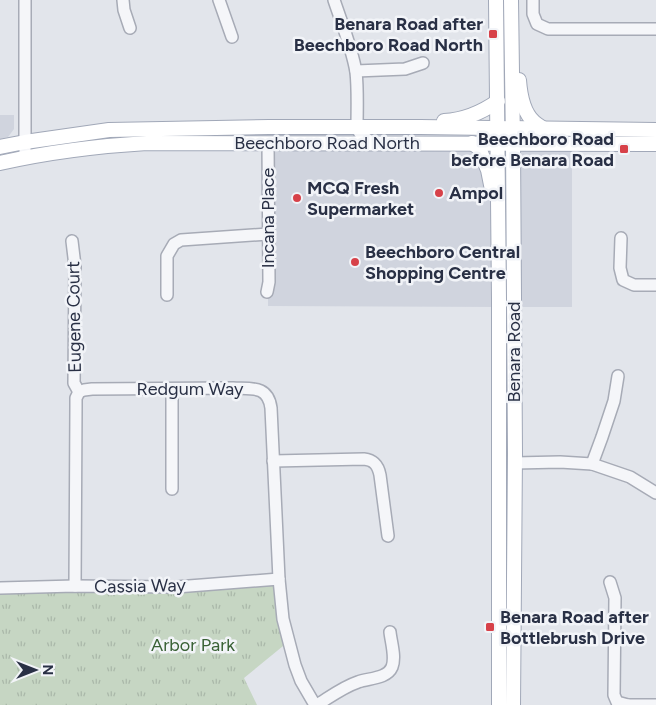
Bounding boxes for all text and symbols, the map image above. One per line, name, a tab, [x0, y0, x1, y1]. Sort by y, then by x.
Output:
place label: Benara Road after Beechboro Road North	[294, 13, 483, 56]
marker: Benara Road after Beechboro Road North	[487, 28, 499, 40]
place label: Beechboro Road before Benara Road	[451, 128, 614, 171]
street label: Beechboro Road North	[234, 132, 420, 154]
marker: Beechboro Road before Benara Road	[618, 143, 630, 155]
street label: Incana Place	[257, 168, 279, 268]
place label: MCQ Fresh Supermarket	[307, 177, 414, 220]
place label: Ampol	[449, 182, 503, 204]
marker: Ampol	[433, 187, 445, 199]
marker: MCQ Fresh Supermarket	[291, 192, 303, 204]
place label: Beechboro Central Shopping Centre	[365, 241, 520, 284]
marker: Beechboro Central Shopping Centre	[349, 256, 361, 268]
street label: Eugene Court	[62, 261, 86, 373]
street label: Benara Road	[503, 301, 525, 403]
street label: Redgum Way	[136, 378, 244, 400]
street label: Cassia Way	[94, 574, 187, 598]
place label: Benara Road after Bottlebrush Drive	[500, 606, 649, 649]
marker: Benara Road after Bottlebrush Drive	[484, 621, 496, 633]
park label: Arbor Park	[151, 634, 235, 656]
north arrow	[10, 645, 60, 695]
text: N	[39, 665, 56, 675]

